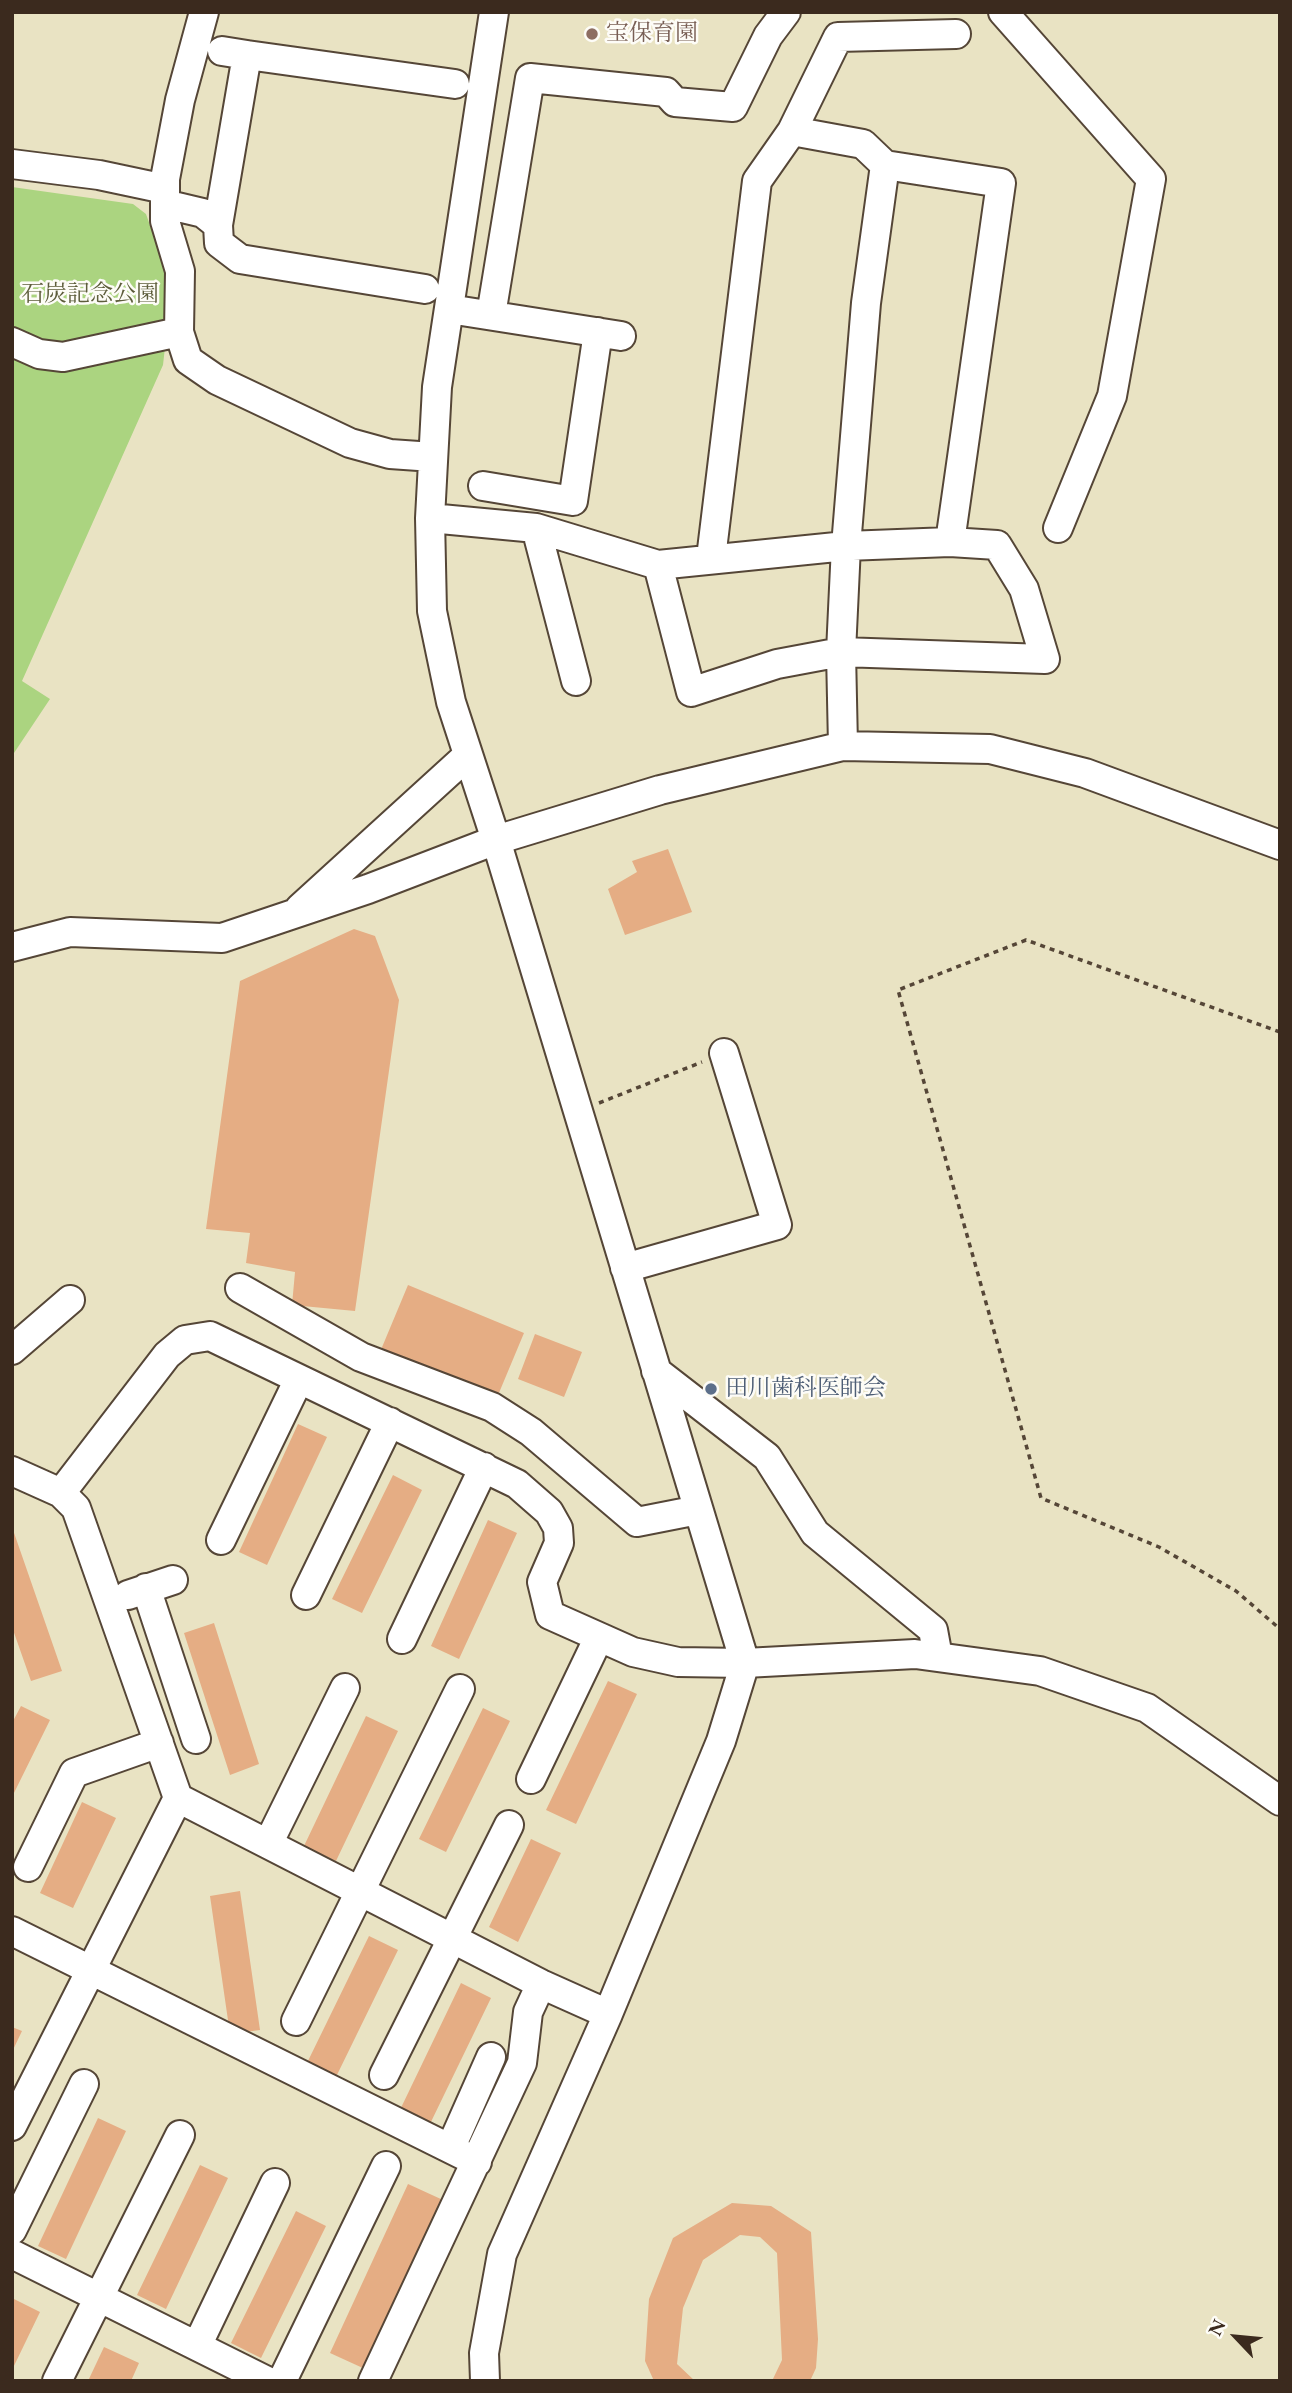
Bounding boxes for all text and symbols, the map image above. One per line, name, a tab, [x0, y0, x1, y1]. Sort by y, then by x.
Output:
place label: 宝保育園	[606, 20, 698, 48]
marker: 宝保育園	[584, 26, 600, 42]
park label: 石炭記念公園	[21, 281, 159, 309]
place label: 田川歯科医師会	[725, 1375, 886, 1403]
marker: 田川歯科医師会	[703, 1381, 719, 1397]
north arrow	[1201, 2302, 1271, 2372]
text: N	[1202, 2315, 1231, 2340]

